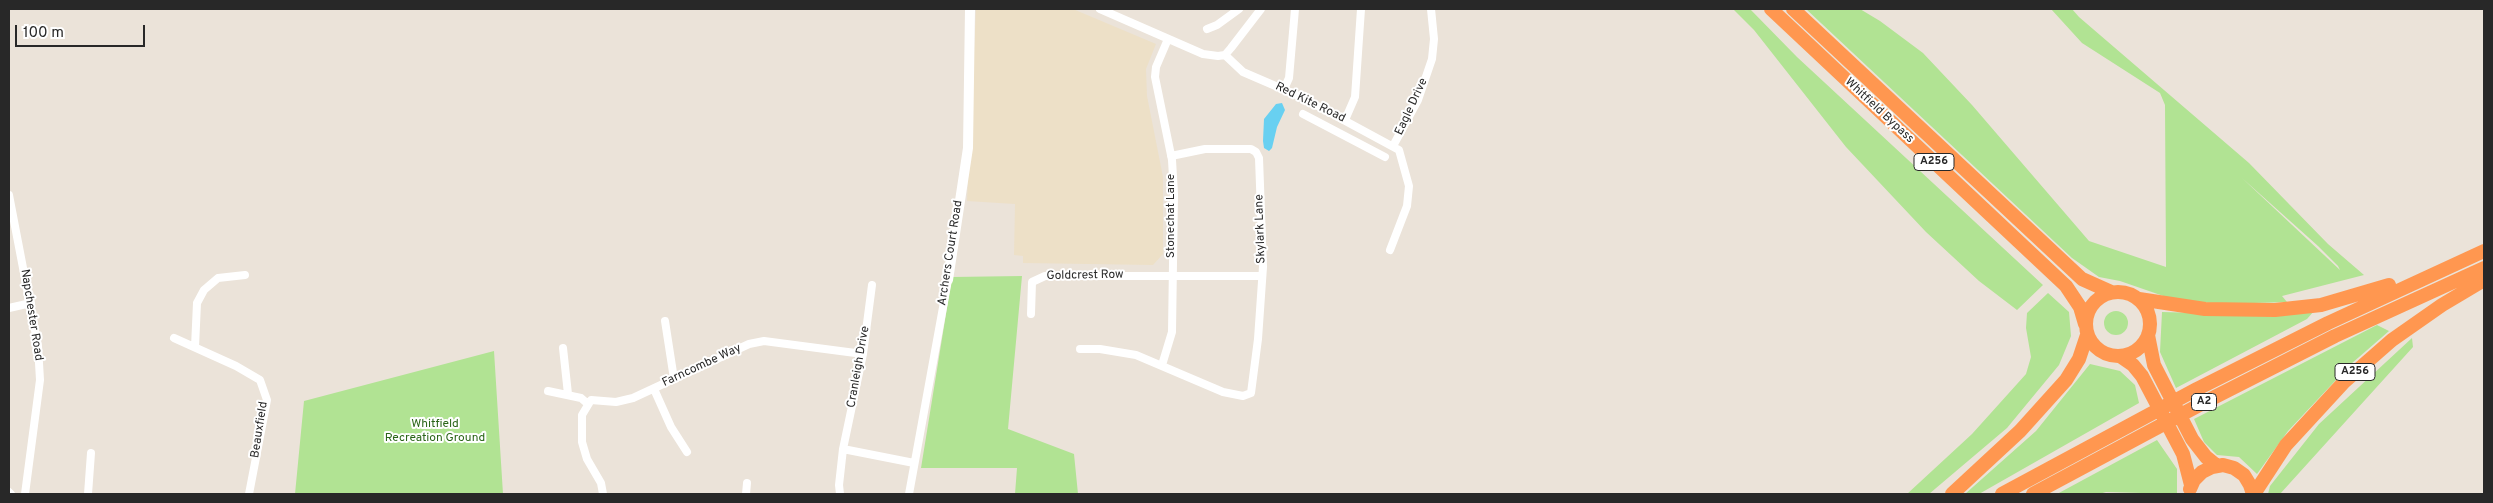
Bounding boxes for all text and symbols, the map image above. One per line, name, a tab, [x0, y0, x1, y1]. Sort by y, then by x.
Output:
scale bar	[18, 15, 148, 47]
text: 100 m	[23, 24, 64, 43]
street label: Whitfield Bypass	[1842, 75, 1916, 147]
street label: Eagle Drive	[1393, 76, 1431, 138]
street label: Red Kite Road	[1273, 80, 1347, 126]
road number: A256	[1914, 154, 1954, 170]
street label: Stonechat Lane	[1165, 174, 1179, 258]
street label: Skylark Lane	[1253, 194, 1269, 264]
street label: Archers Court Road	[936, 199, 966, 307]
street label: Napchester Road	[17, 268, 45, 362]
street label: Goldcrest Row	[1046, 268, 1124, 284]
street label: Cranleigh Drive	[845, 325, 873, 409]
street label: Farncombe Way	[660, 341, 744, 391]
road number: A256	[2335, 364, 2375, 381]
road number: A2	[2192, 394, 2216, 411]
street label: Beauxfield	[248, 401, 272, 459]
park label: Whitfield Recreation Ground	[385, 418, 485, 446]

